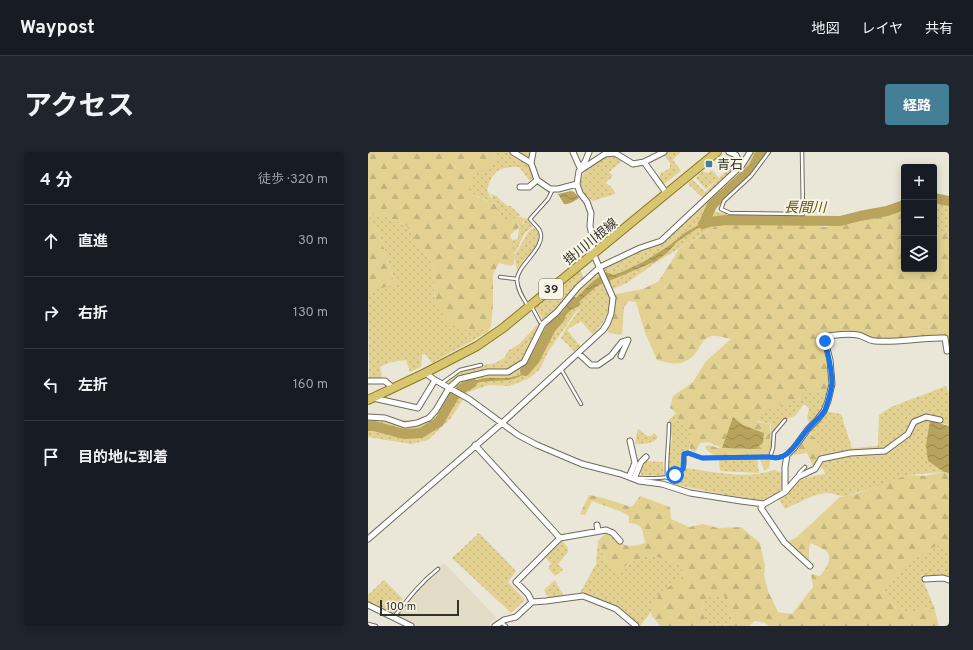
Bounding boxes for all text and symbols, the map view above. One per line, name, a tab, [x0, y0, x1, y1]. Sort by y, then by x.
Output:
text: Waypost	[20, 16, 95, 40]
text: 地図	[811, 21, 839, 38]
text: レイヤ	[861, 21, 903, 38]
text: 共有	[925, 21, 953, 38]
button: 経路	[885, 84, 949, 125]
text: アクセス	[24, 90, 135, 126]
place label: 青石	[717, 158, 743, 174]
marker: 青石	[704, 159, 714, 169]
map controls	[901, 164, 937, 272]
button: +	[901, 164, 937, 200]
text: 4 分	[40, 170, 72, 192]
text: 徒歩 · 320 m	[258, 172, 328, 188]
water label: 長間川	[784, 200, 828, 217]
button: −	[901, 200, 937, 236]
street label: 掛川川根線	[560, 215, 622, 269]
icon: ahead	[40, 230, 62, 252]
text: 直進	[78, 233, 108, 252]
text: 30 m	[298, 233, 328, 249]
button: layers	[901, 236, 937, 272]
road number: 39	[539, 279, 563, 299]
icon: right	[40, 302, 62, 324]
text: 右折	[78, 305, 108, 324]
text: 130 m	[293, 305, 328, 321]
route end	[816, 332, 834, 350]
icon: left	[40, 374, 62, 396]
text: 左折	[78, 377, 108, 396]
text: 160 m	[293, 377, 328, 393]
icon: arrive	[40, 446, 62, 468]
text: 目的地に到着	[78, 449, 168, 468]
route start	[666, 466, 684, 484]
scale bar	[380, 598, 459, 617]
text: 100 m	[386, 600, 416, 614]

